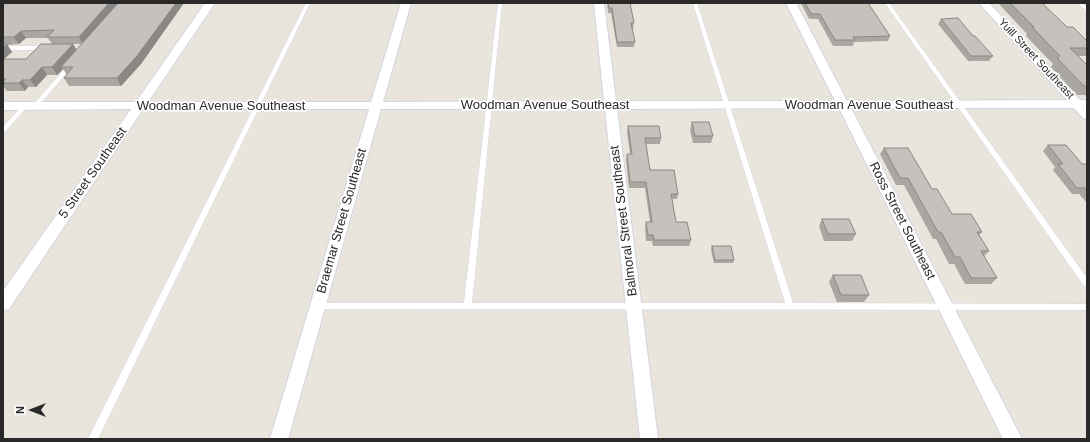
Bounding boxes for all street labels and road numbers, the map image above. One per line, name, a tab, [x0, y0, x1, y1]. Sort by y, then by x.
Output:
street label: Yuill Street Southeast	[995, 16, 1077, 102]
street label: Woodman Avenue Southeast	[461, 97, 629, 113]
street label: Woodman Avenue Southeast	[785, 97, 953, 113]
street label: Woodman Avenue Southeast	[137, 98, 305, 114]
street label: 5 Street Southeast	[56, 124, 130, 222]
street label: Balmoral Street Southeast	[607, 145, 641, 297]
street label: Braemar Street Southeast	[314, 147, 370, 295]
street label: Ross Street Southeast	[866, 160, 938, 282]

